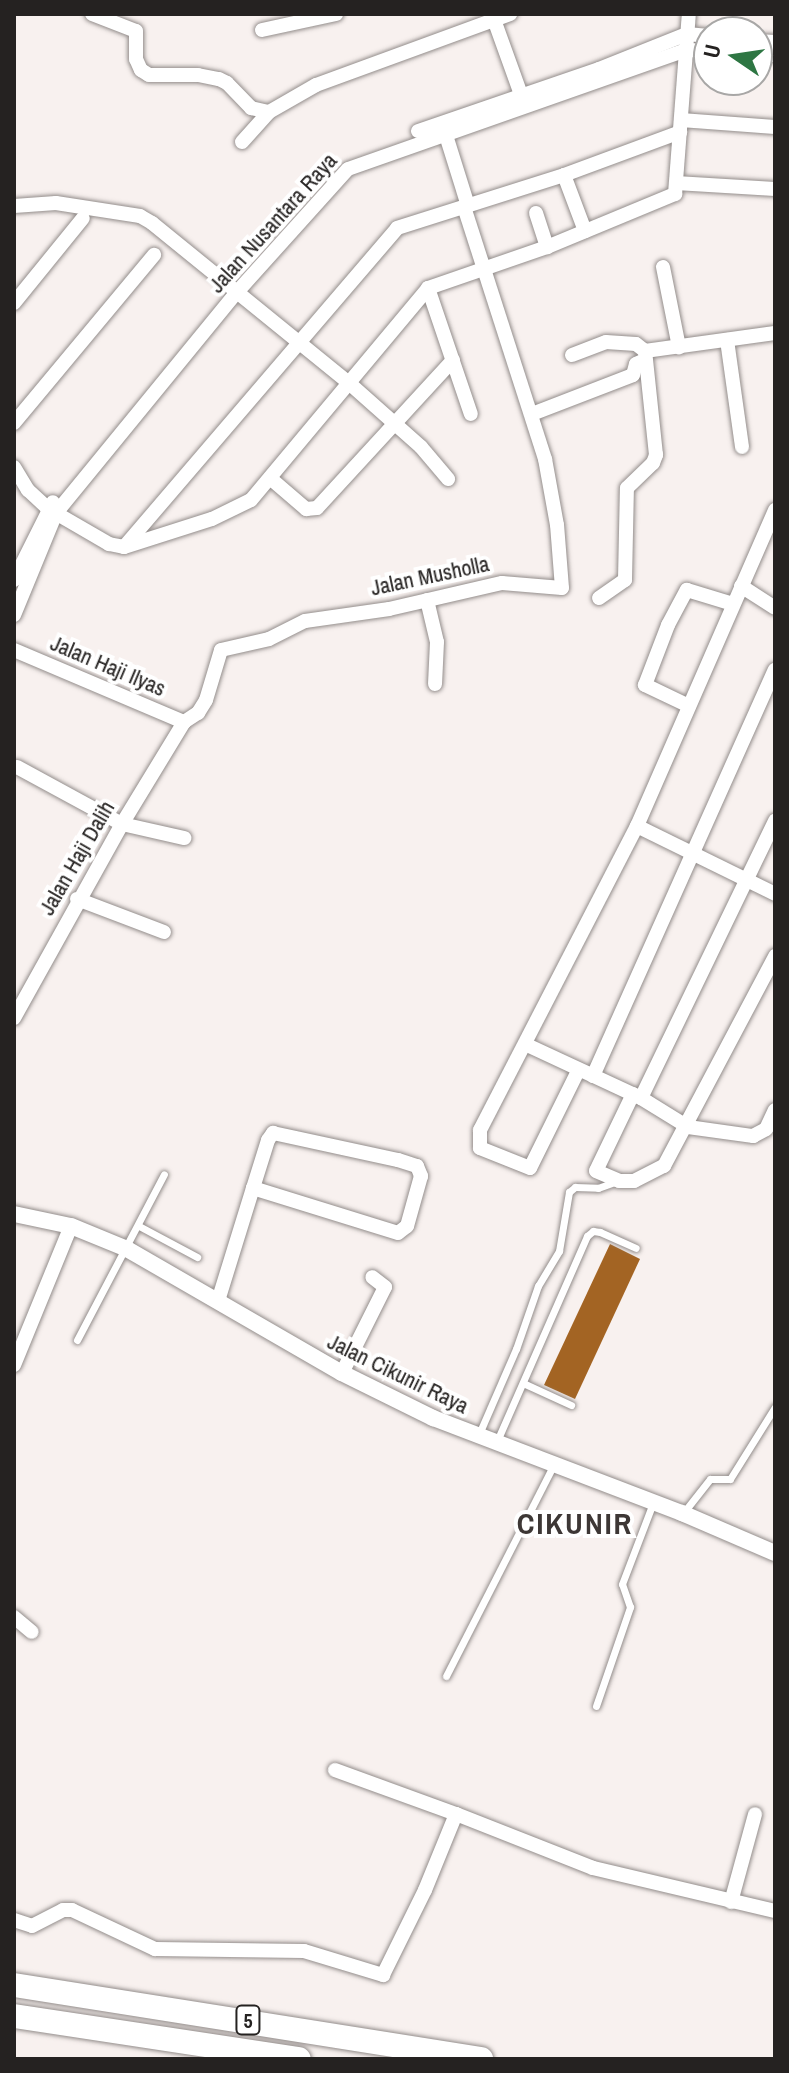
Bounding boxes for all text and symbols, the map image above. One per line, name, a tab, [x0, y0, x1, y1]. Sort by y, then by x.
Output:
north arrow	[693, 16, 773, 96]
text: U	[695, 41, 728, 61]
street label: Jalan Nusantara Raya	[203, 148, 343, 298]
street label: Jalan Musholla	[368, 551, 492, 601]
street label: Jalan Haji Ilyas	[47, 630, 169, 702]
street label: Jalan Haji Dalih	[34, 796, 120, 920]
street label: Jalan Cikunir Raya	[323, 1329, 473, 1419]
district label: CIKUNIR	[517, 1505, 633, 1541]
road number: 5	[234, 2004, 262, 2036]

